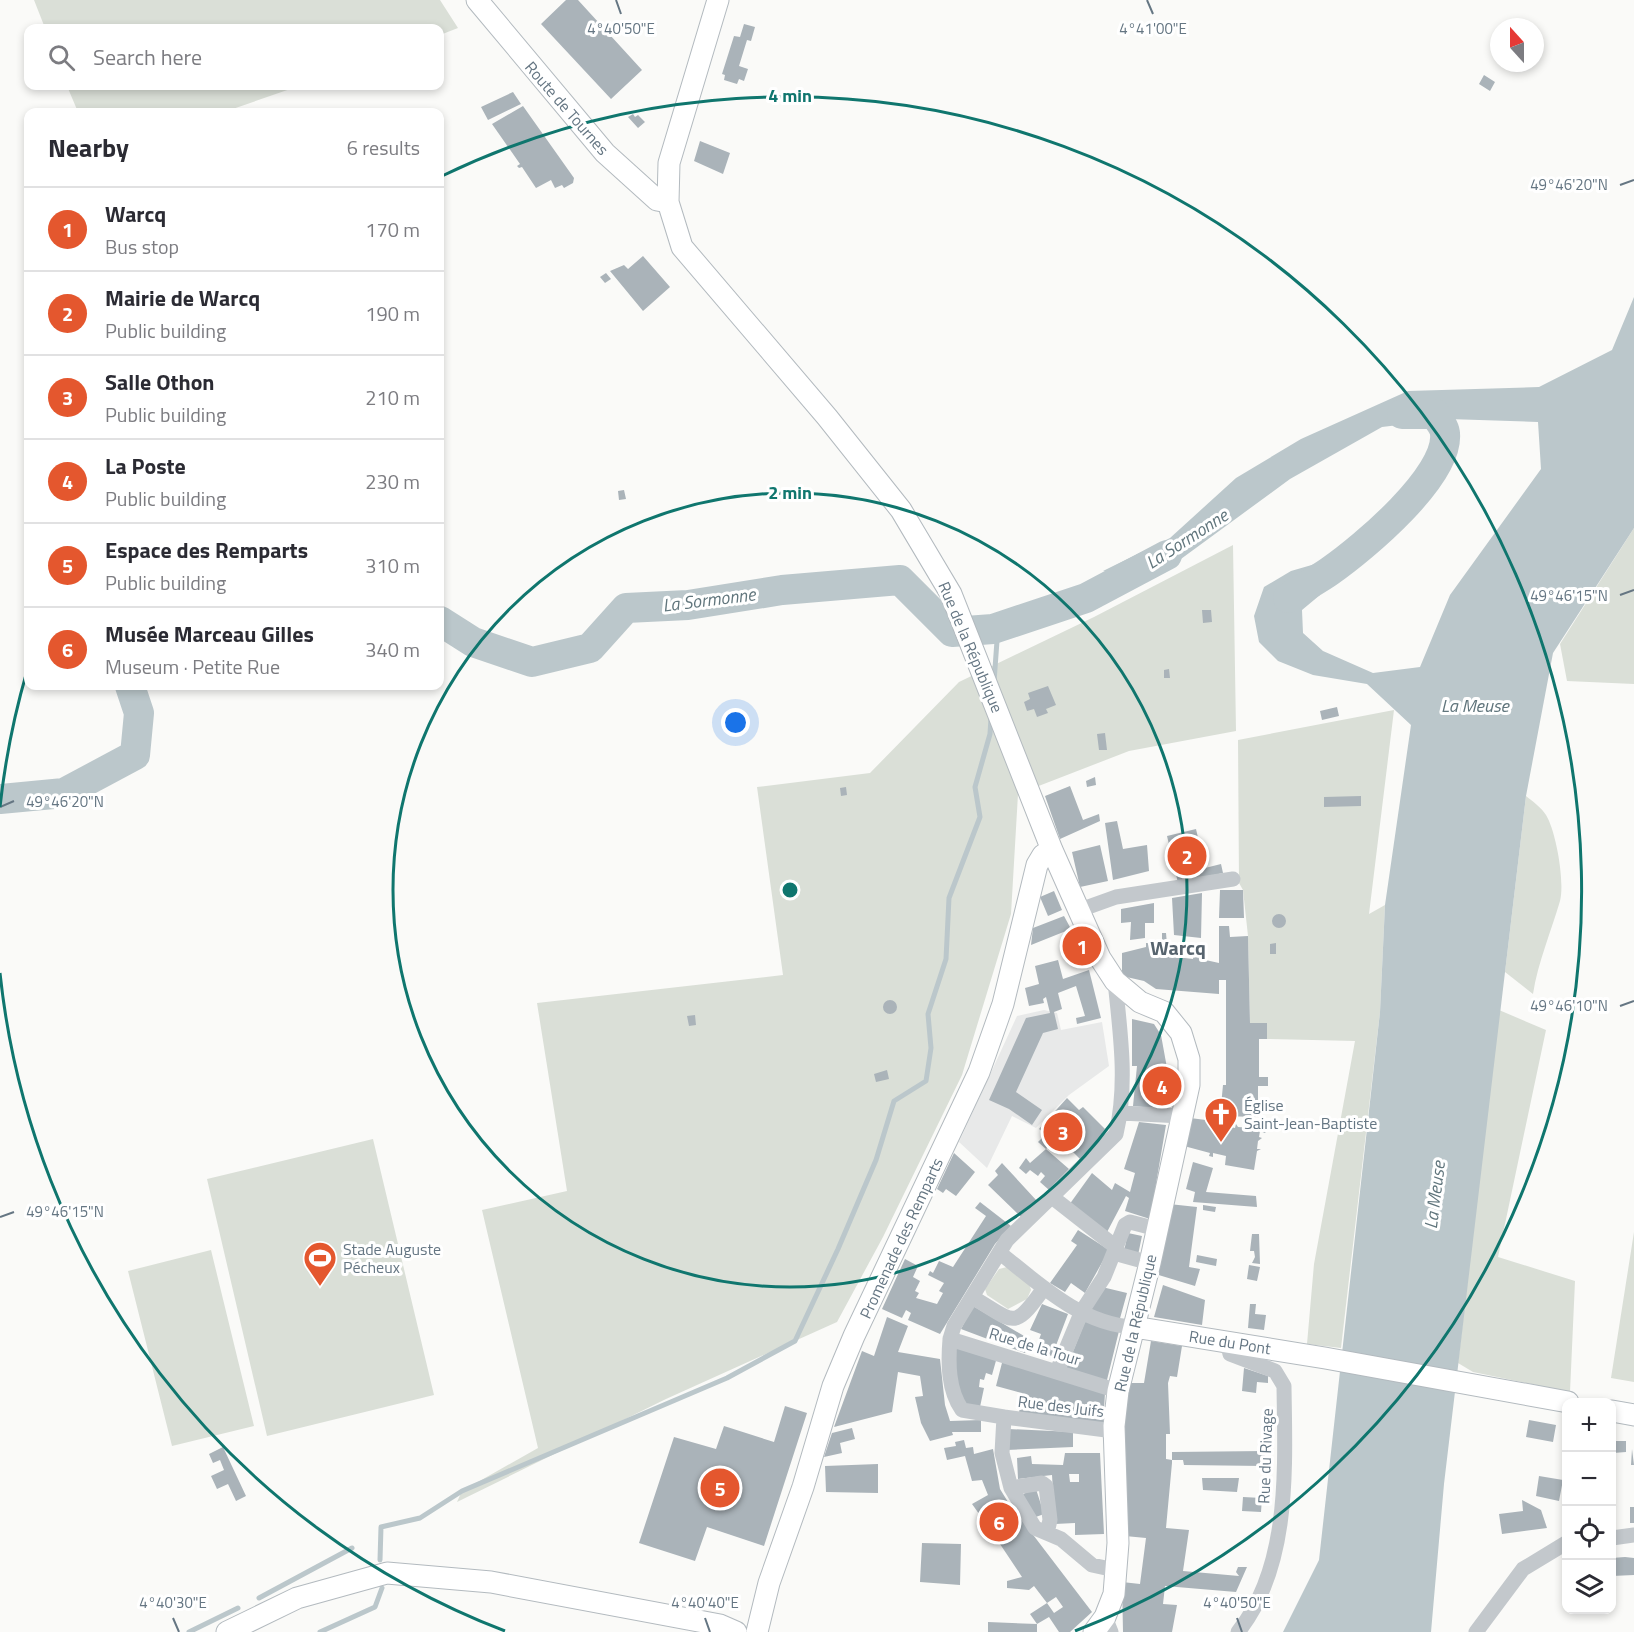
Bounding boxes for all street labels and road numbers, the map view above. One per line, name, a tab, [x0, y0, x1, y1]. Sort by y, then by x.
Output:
street label: Route de Tournes	[519, 56, 615, 160]
street label: Rue de la République	[932, 578, 1010, 716]
street label: Promenade des Remparts	[853, 1154, 949, 1322]
street label: Rue de la République	[1108, 1252, 1162, 1394]
street label: Rue de la Tour	[986, 1321, 1084, 1371]
street label: Rue du Pont	[1187, 1324, 1273, 1360]
street label: Rue des Juifs	[1016, 1389, 1106, 1423]
street label: Rue du Rivage	[1251, 1408, 1279, 1504]

